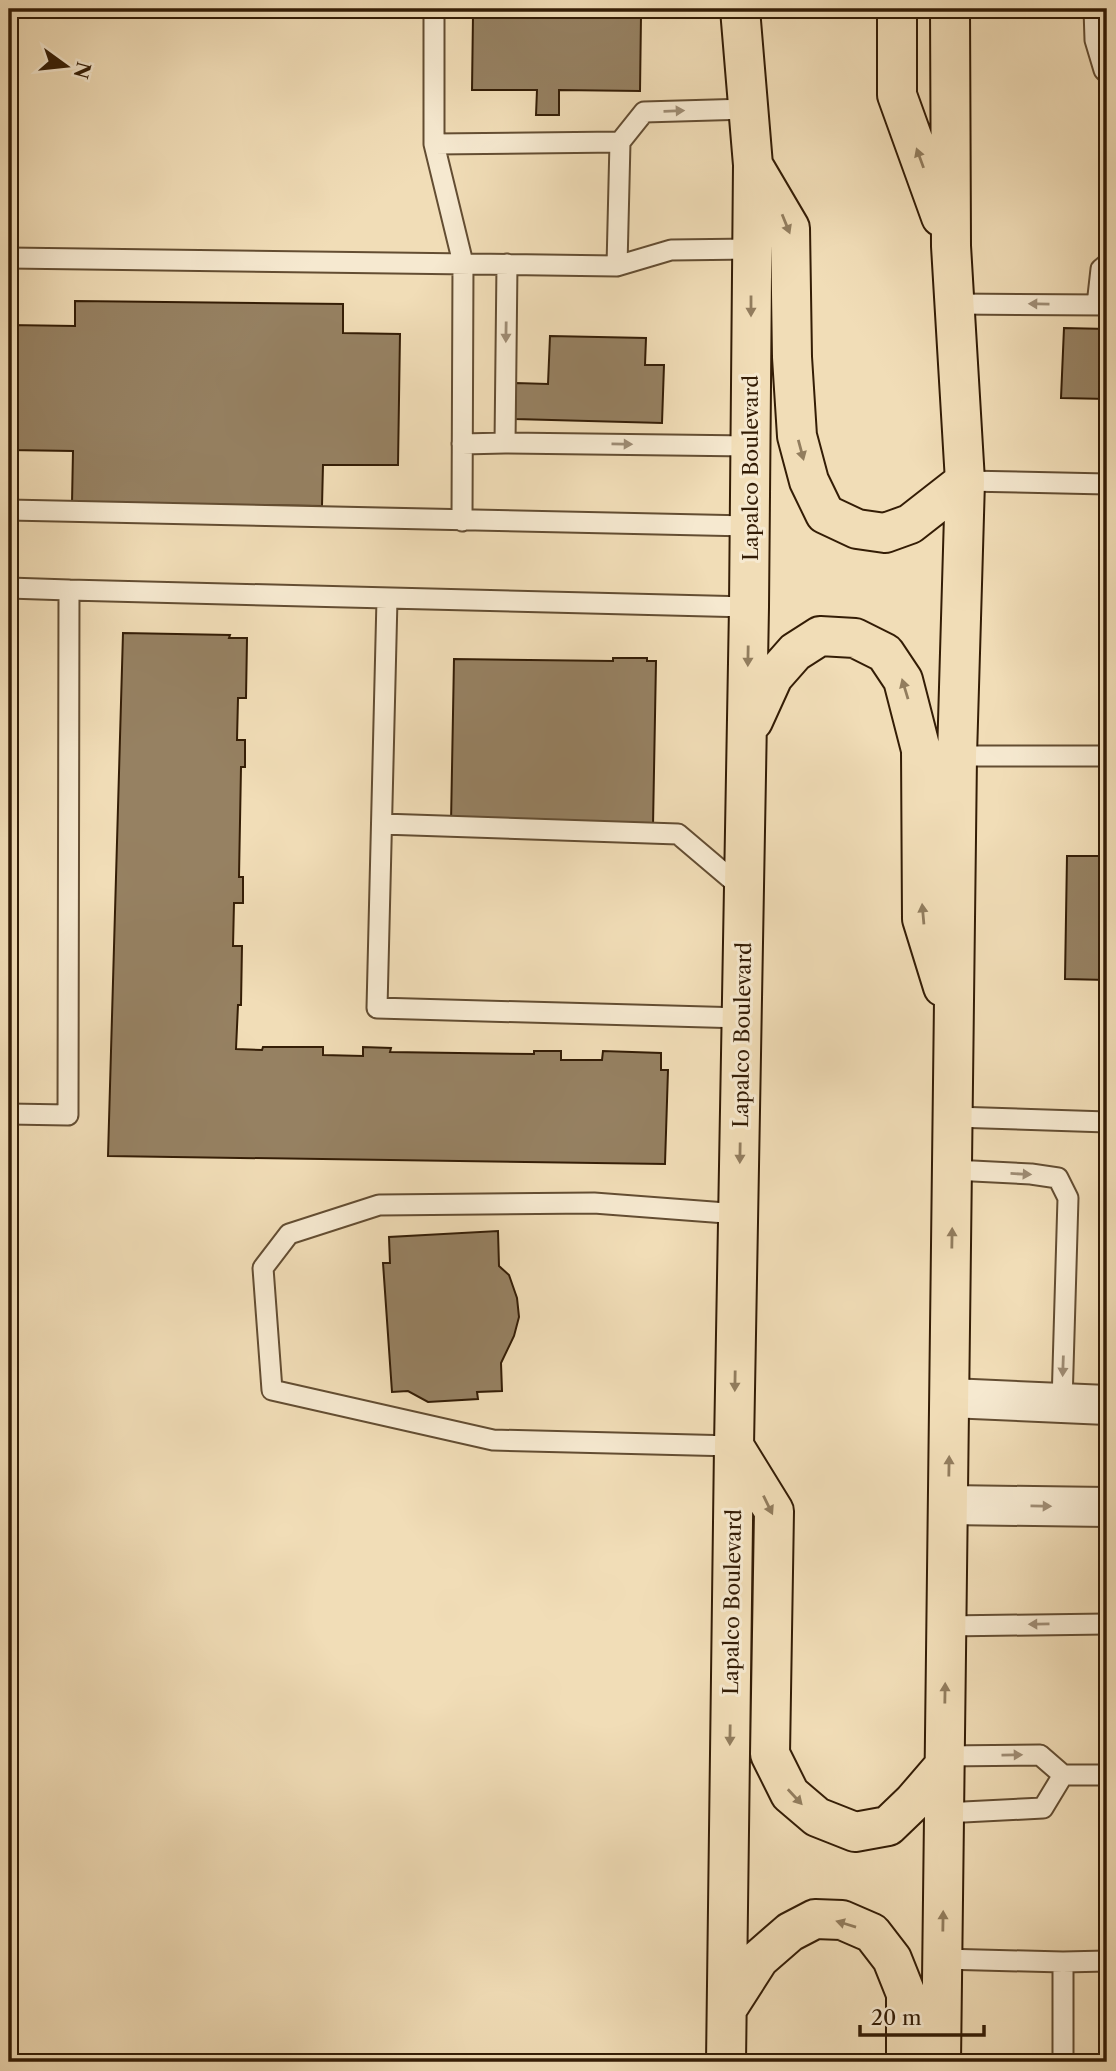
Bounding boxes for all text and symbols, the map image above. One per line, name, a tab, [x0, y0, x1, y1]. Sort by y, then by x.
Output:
north arrow	[32, 32, 102, 102]
text: N	[69, 59, 95, 81]
one-way arrow	[663, 106, 685, 117]
one-way arrow	[914, 148, 925, 169]
one-way arrow	[780, 214, 791, 235]
one-way arrow	[745, 296, 757, 318]
one-way arrow	[1028, 298, 1050, 310]
one-way arrow	[501, 322, 512, 344]
street label: Lapalco Boulevard	[738, 375, 763, 561]
one-way arrow	[611, 438, 633, 450]
one-way arrow	[796, 439, 807, 461]
one-way arrow	[743, 646, 754, 668]
one-way arrow	[899, 678, 909, 699]
one-way arrow	[918, 903, 929, 925]
street label: Lapalco Boulevard	[728, 942, 756, 1128]
one-way arrow	[734, 1143, 746, 1165]
one-way arrow	[1010, 1168, 1032, 1179]
one-way arrow	[946, 1227, 958, 1249]
one-way arrow	[1057, 1355, 1069, 1377]
one-way arrow	[730, 1370, 741, 1392]
one-way arrow	[943, 1454, 955, 1476]
one-way arrow	[763, 1495, 774, 1515]
one-way arrow	[1030, 1500, 1052, 1512]
street label: Lapalco Boulevard	[718, 1509, 746, 1695]
one-way arrow	[1028, 1619, 1050, 1630]
one-way arrow	[939, 1682, 951, 1704]
one-way arrow	[725, 1724, 736, 1746]
one-way arrow	[1001, 1749, 1023, 1761]
one-way arrow	[787, 1788, 803, 1805]
one-way arrow	[937, 1909, 948, 1931]
one-way arrow	[836, 1918, 857, 1928]
scale bar	[860, 1994, 985, 2038]
text: 20 m	[871, 2005, 922, 2030]

